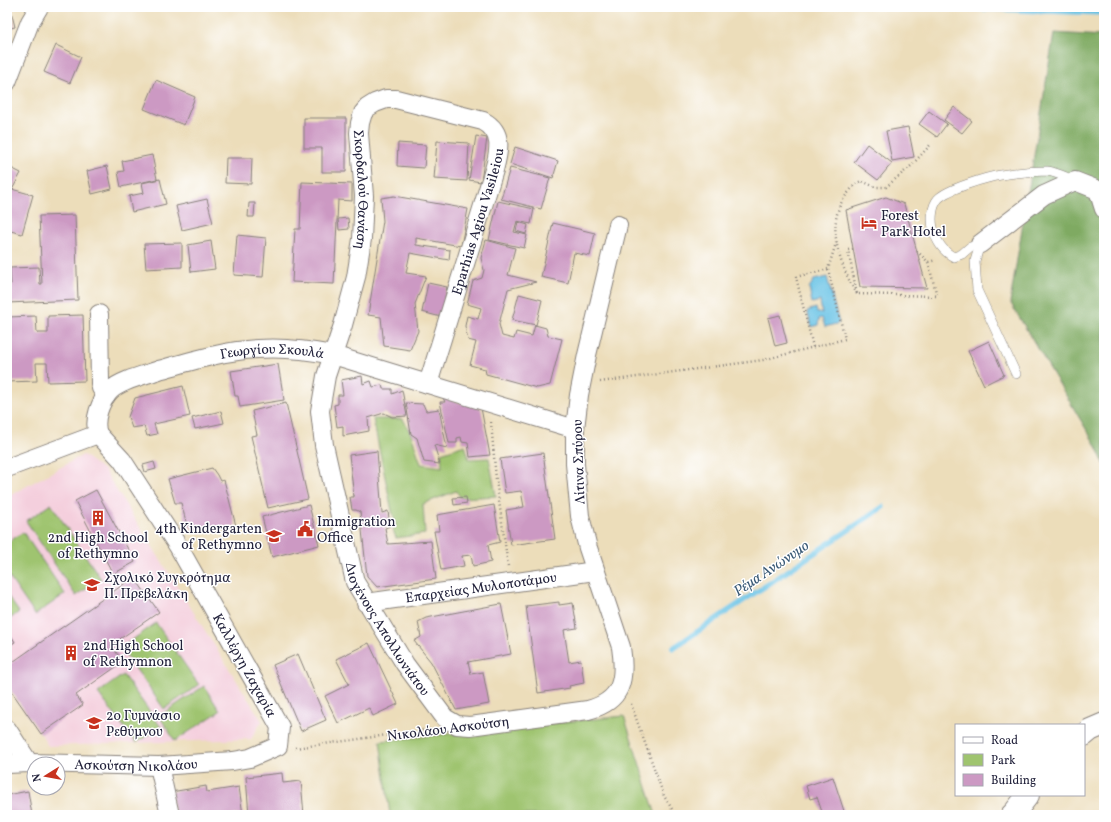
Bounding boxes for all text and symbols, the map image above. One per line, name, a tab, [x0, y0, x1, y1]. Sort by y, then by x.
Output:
street label: Σκορδαλού Θανάση	[348, 129, 372, 251]
street label: Eparhias Agiou Vasileiou	[448, 147, 509, 298]
place label: Forest Park Hotel	[881, 207, 946, 242]
hotel icon: Forest Park Hotel	[860, 214, 878, 232]
street label: Γεωργίου Σκουλά	[219, 340, 326, 365]
street label: Λίτινα Σπύρου	[569, 419, 590, 505]
building icon: 2nd High School of Rethymno	[89, 509, 107, 527]
place label: Immigration Office	[317, 513, 396, 548]
place label: 4th Kindergarten of Rethymno	[155, 520, 262, 555]
public building icon: Immigration Office	[296, 520, 314, 538]
school or university icon: 4th Kindergarten of Rethymno	[265, 527, 283, 545]
place label: 2nd High School of Rethymno	[48, 529, 148, 564]
water label: Ρέμα Ανώνυμο	[730, 536, 814, 602]
street label: Διογένους Απολλωνιάτου	[340, 561, 434, 700]
street label: Επαρχείας Μυλοποτάμου	[404, 568, 558, 608]
place label: Σχολικό Συγκρότημα Π. Πρεβελάκη	[104, 569, 231, 604]
school or university icon: Σχολικό Συγκρότημα Π. Πρεβελάκη	[83, 576, 101, 594]
street label: Καλλέργη Ζαχαρία	[207, 610, 280, 722]
place label: 2nd High School of Rethymnon	[83, 637, 184, 672]
building icon: 2nd High School of Rethymnon	[62, 644, 80, 662]
place label: 2ο Γυμνάσιο Ρεθύμνου	[106, 707, 180, 742]
street label: Νικολάου Ασκούτση	[386, 713, 510, 746]
school or university icon: 2ο Γυμνάσιο Ρεθύμνου	[85, 714, 103, 732]
legend	[955, 724, 1085, 796]
text: Road	[991, 733, 1018, 749]
text: Park	[991, 753, 1016, 769]
street label: Ασκούτση Νικολάου	[74, 755, 198, 777]
north arrow	[26, 756, 66, 796]
text: N	[30, 772, 46, 783]
text: Building	[991, 773, 1036, 789]

